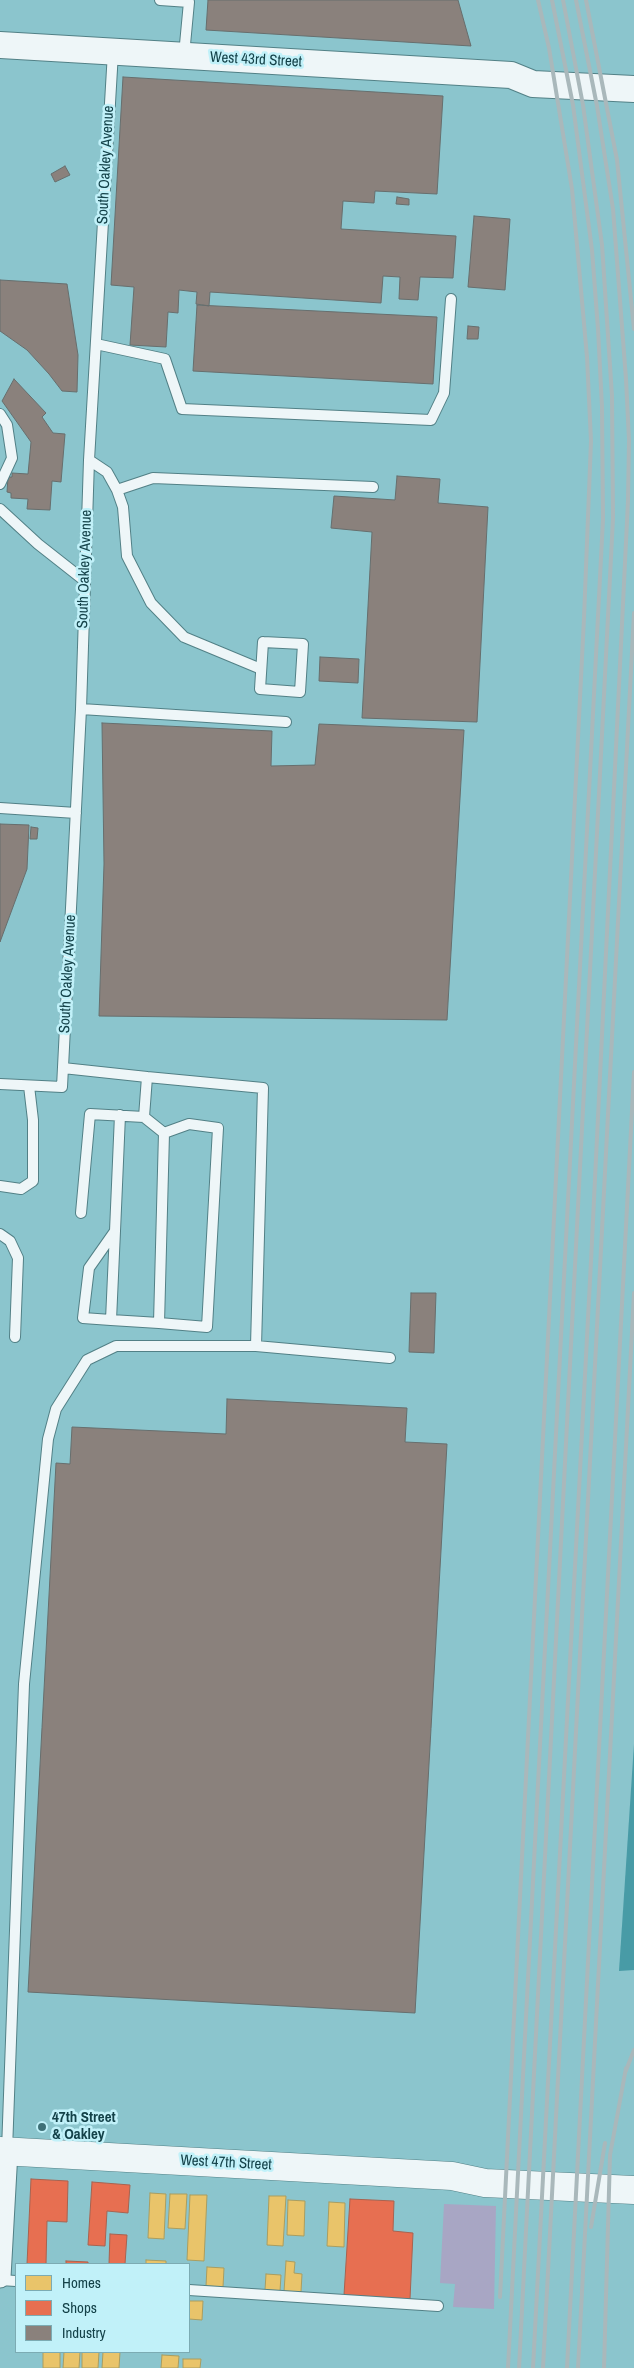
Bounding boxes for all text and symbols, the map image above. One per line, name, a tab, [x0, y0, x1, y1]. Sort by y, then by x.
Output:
street label: West 43rd Street	[210, 49, 302, 71]
street label: South Oakley Avenue	[94, 105, 118, 225]
street label: South Oakley Avenue	[74, 509, 96, 629]
street label: South Oakley Avenue	[56, 914, 80, 1034]
place label: 47th Street & Oakley	[52, 2109, 116, 2144]
marker: 47th Street & Oakley	[36, 2121, 48, 2133]
street label: West 47th Street	[180, 2152, 272, 2174]
legend	[15, 2263, 190, 2353]
text: Homes	[62, 2272, 101, 2293]
text: Shops	[62, 2297, 97, 2318]
text: Industry	[62, 2322, 106, 2343]

